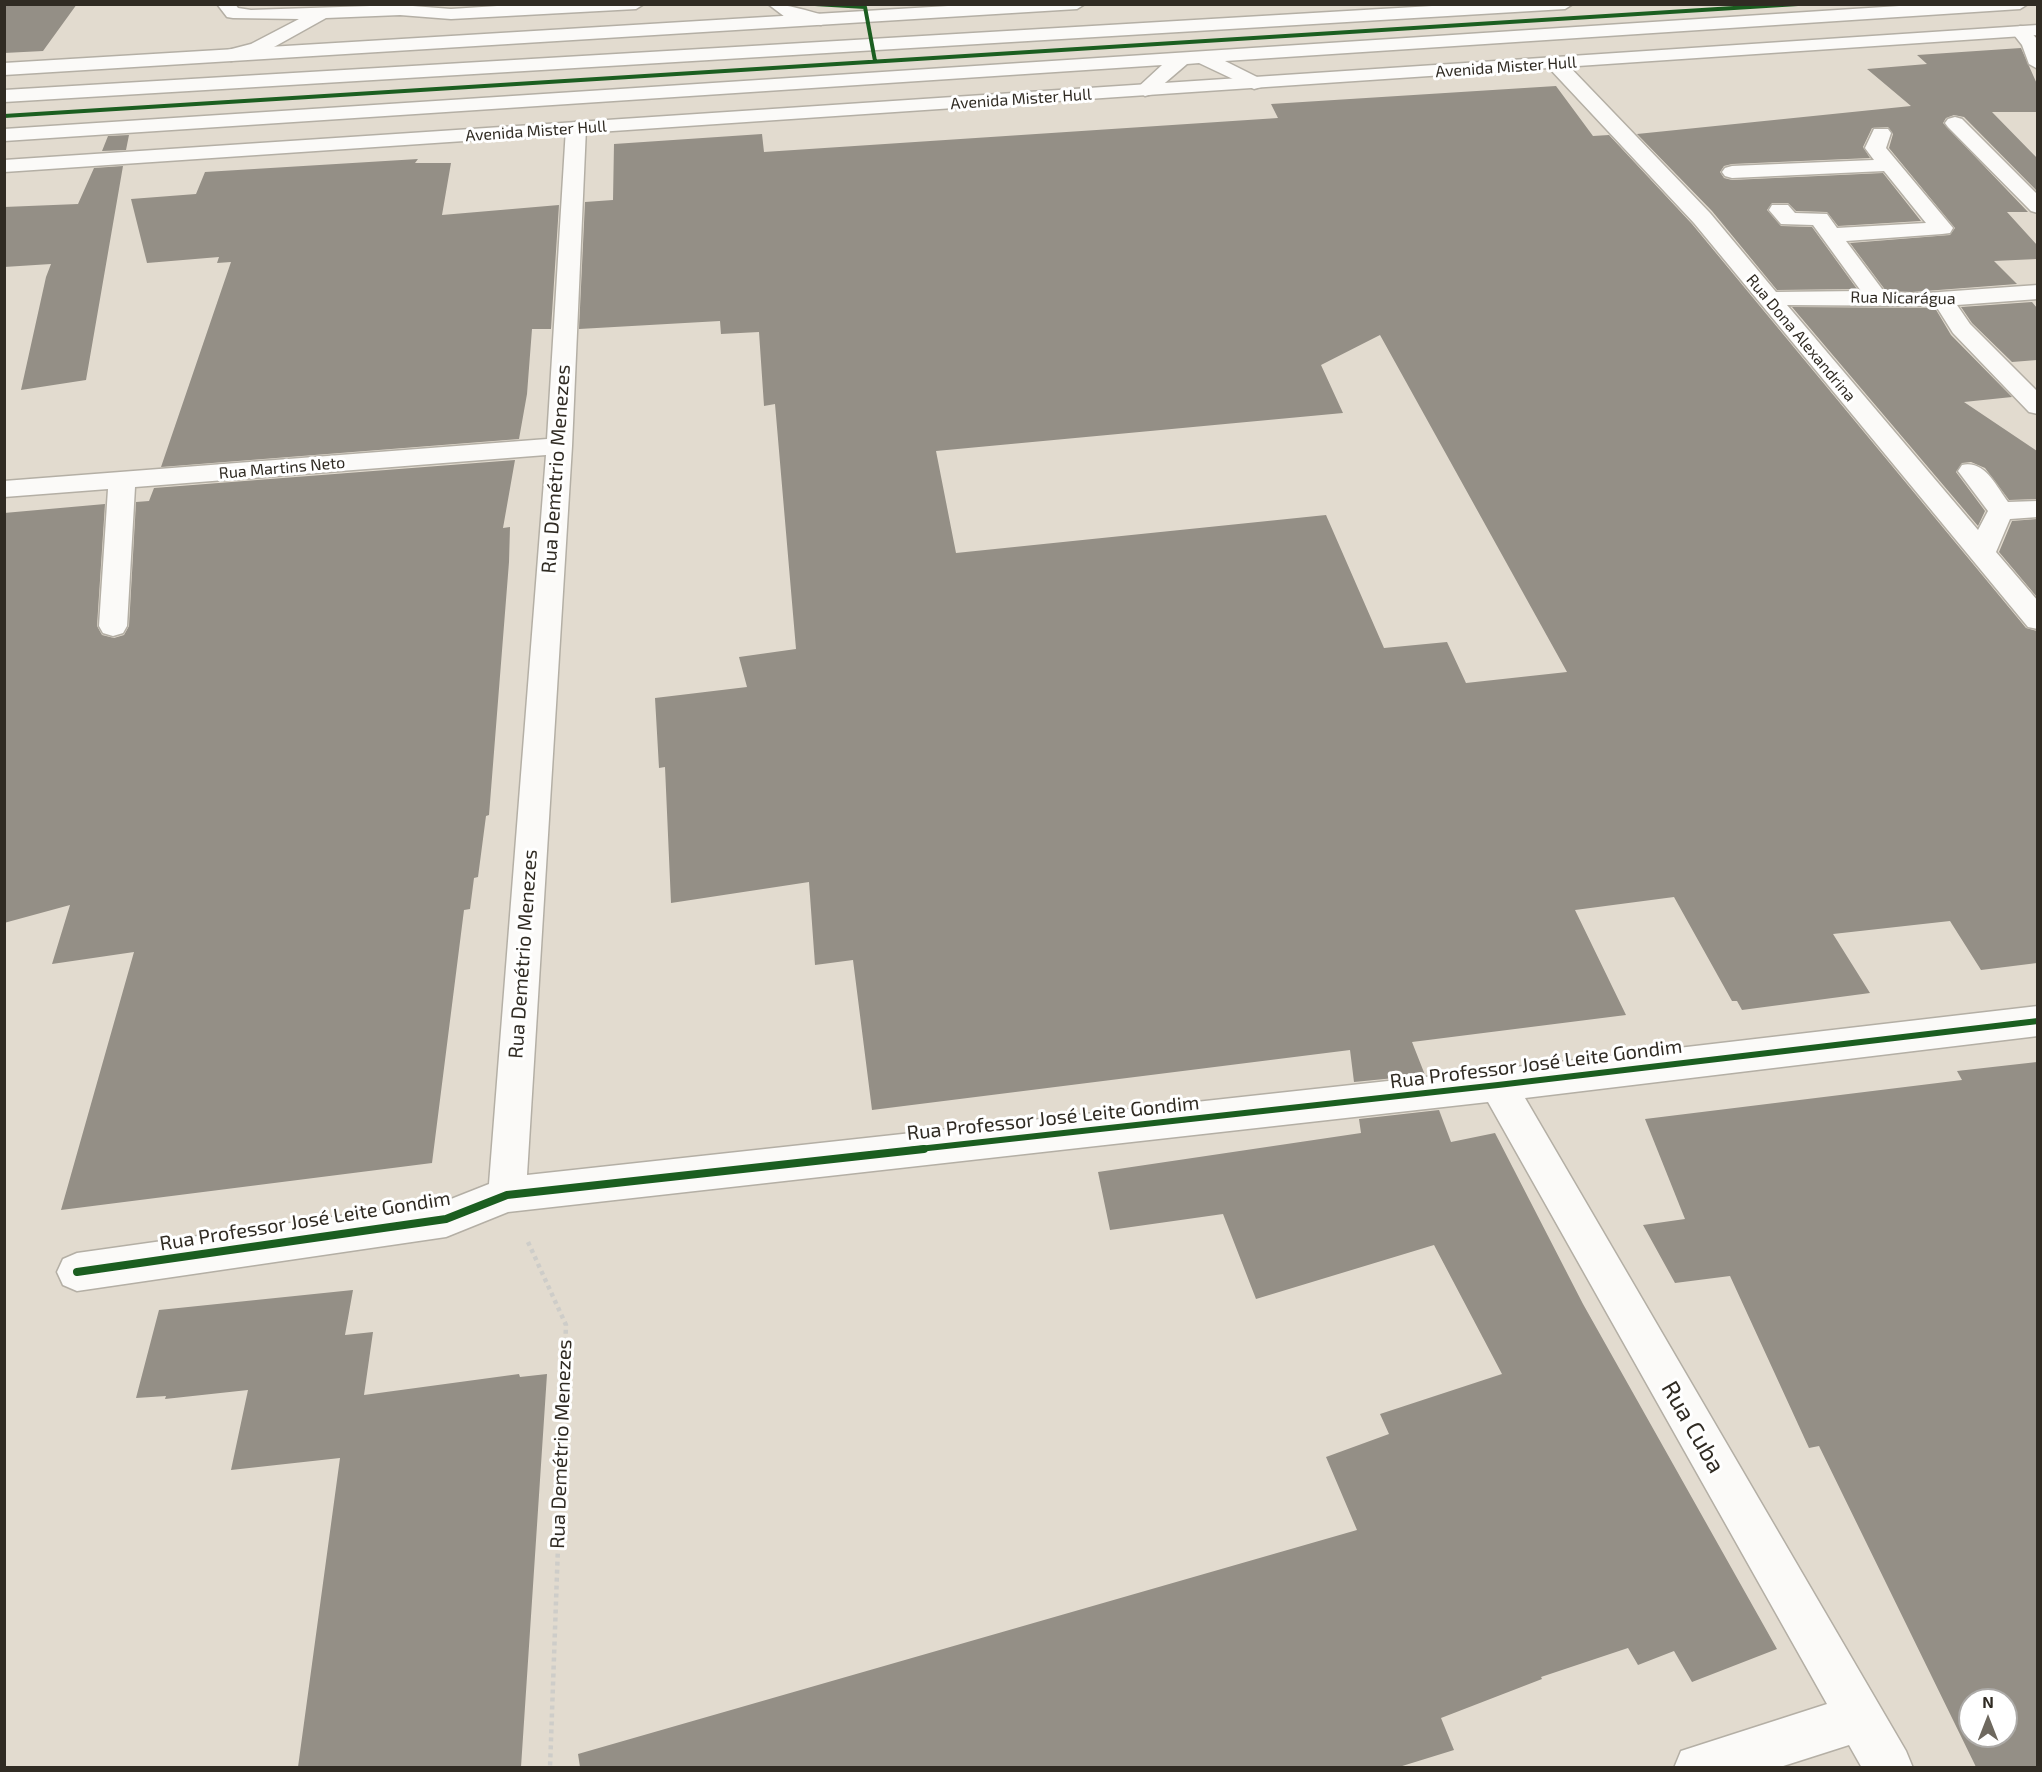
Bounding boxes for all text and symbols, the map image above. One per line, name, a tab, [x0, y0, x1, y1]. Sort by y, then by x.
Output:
street label: Avenida Mister Hull	[1435, 52, 1577, 82]
street label: Avenida Mister Hull	[950, 84, 1092, 114]
street label: Avenida Mister Hull	[465, 116, 607, 146]
street label: Rua Dona Alexandrina	[1742, 270, 1860, 406]
street label: Rua Nicarágua	[1850, 287, 1956, 309]
street label: Rua Demétrio Menezes	[537, 364, 575, 574]
street label: Rua Martins Neto	[218, 453, 346, 483]
street label: Rua Demétrio Menezes	[504, 849, 542, 1059]
street label: Rua Professor José Leite Gondim	[1389, 1034, 1683, 1094]
street label: Rua Professor José Leite Gondim	[905, 1091, 1201, 1145]
street label: Rua Professor José Leite Gondim	[158, 1186, 452, 1256]
street label: Rua Demétrio Menezes	[545, 1339, 577, 1549]
street label: Rua Cuba	[1655, 1376, 1731, 1478]
north arrow	[1958, 1688, 2018, 1748]
text: N	[1982, 1692, 1994, 1711]

